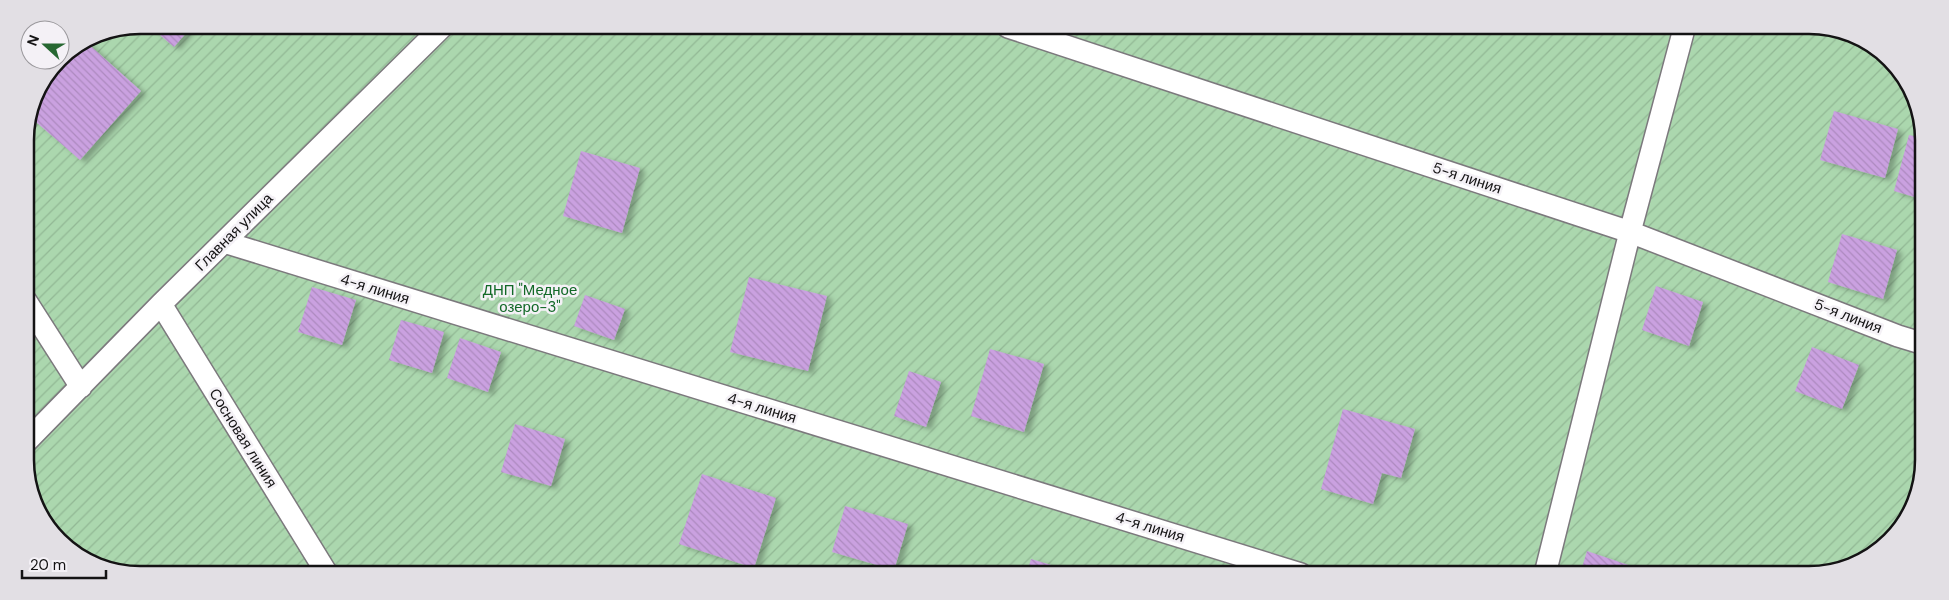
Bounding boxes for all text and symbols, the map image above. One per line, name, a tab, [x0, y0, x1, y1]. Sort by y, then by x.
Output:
north arrow	[20, 20, 70, 70]
text: N	[23, 32, 43, 48]
street label: 5-я линия	[1430, 157, 1504, 199]
street label: Главная улица	[191, 188, 278, 275]
street label: 4-я линия	[338, 269, 412, 309]
park label: ДНП "Медное озеро-3"	[483, 280, 577, 317]
street label: 5-я линия	[1811, 294, 1885, 338]
street label: Сосновая линия	[204, 385, 282, 491]
street label: 4-я линия	[725, 388, 799, 428]
street label: 4-я линия	[1113, 507, 1187, 547]
scale bar	[22, 548, 106, 580]
text: 20 m	[30, 555, 66, 575]

